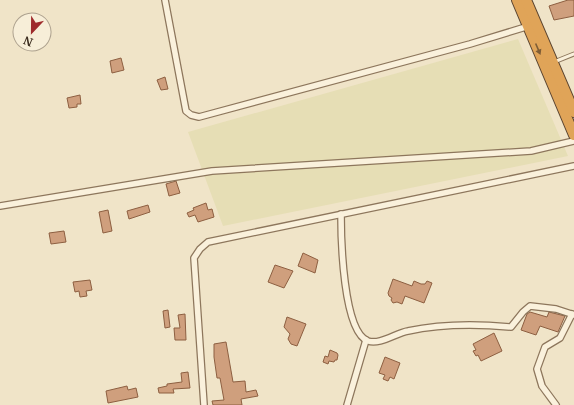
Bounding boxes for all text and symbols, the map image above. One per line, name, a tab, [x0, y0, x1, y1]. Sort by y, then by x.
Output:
north arrow	[12, 12, 52, 52]
text: N	[21, 33, 35, 49]
one-way arrow	[535, 43, 541, 55]

